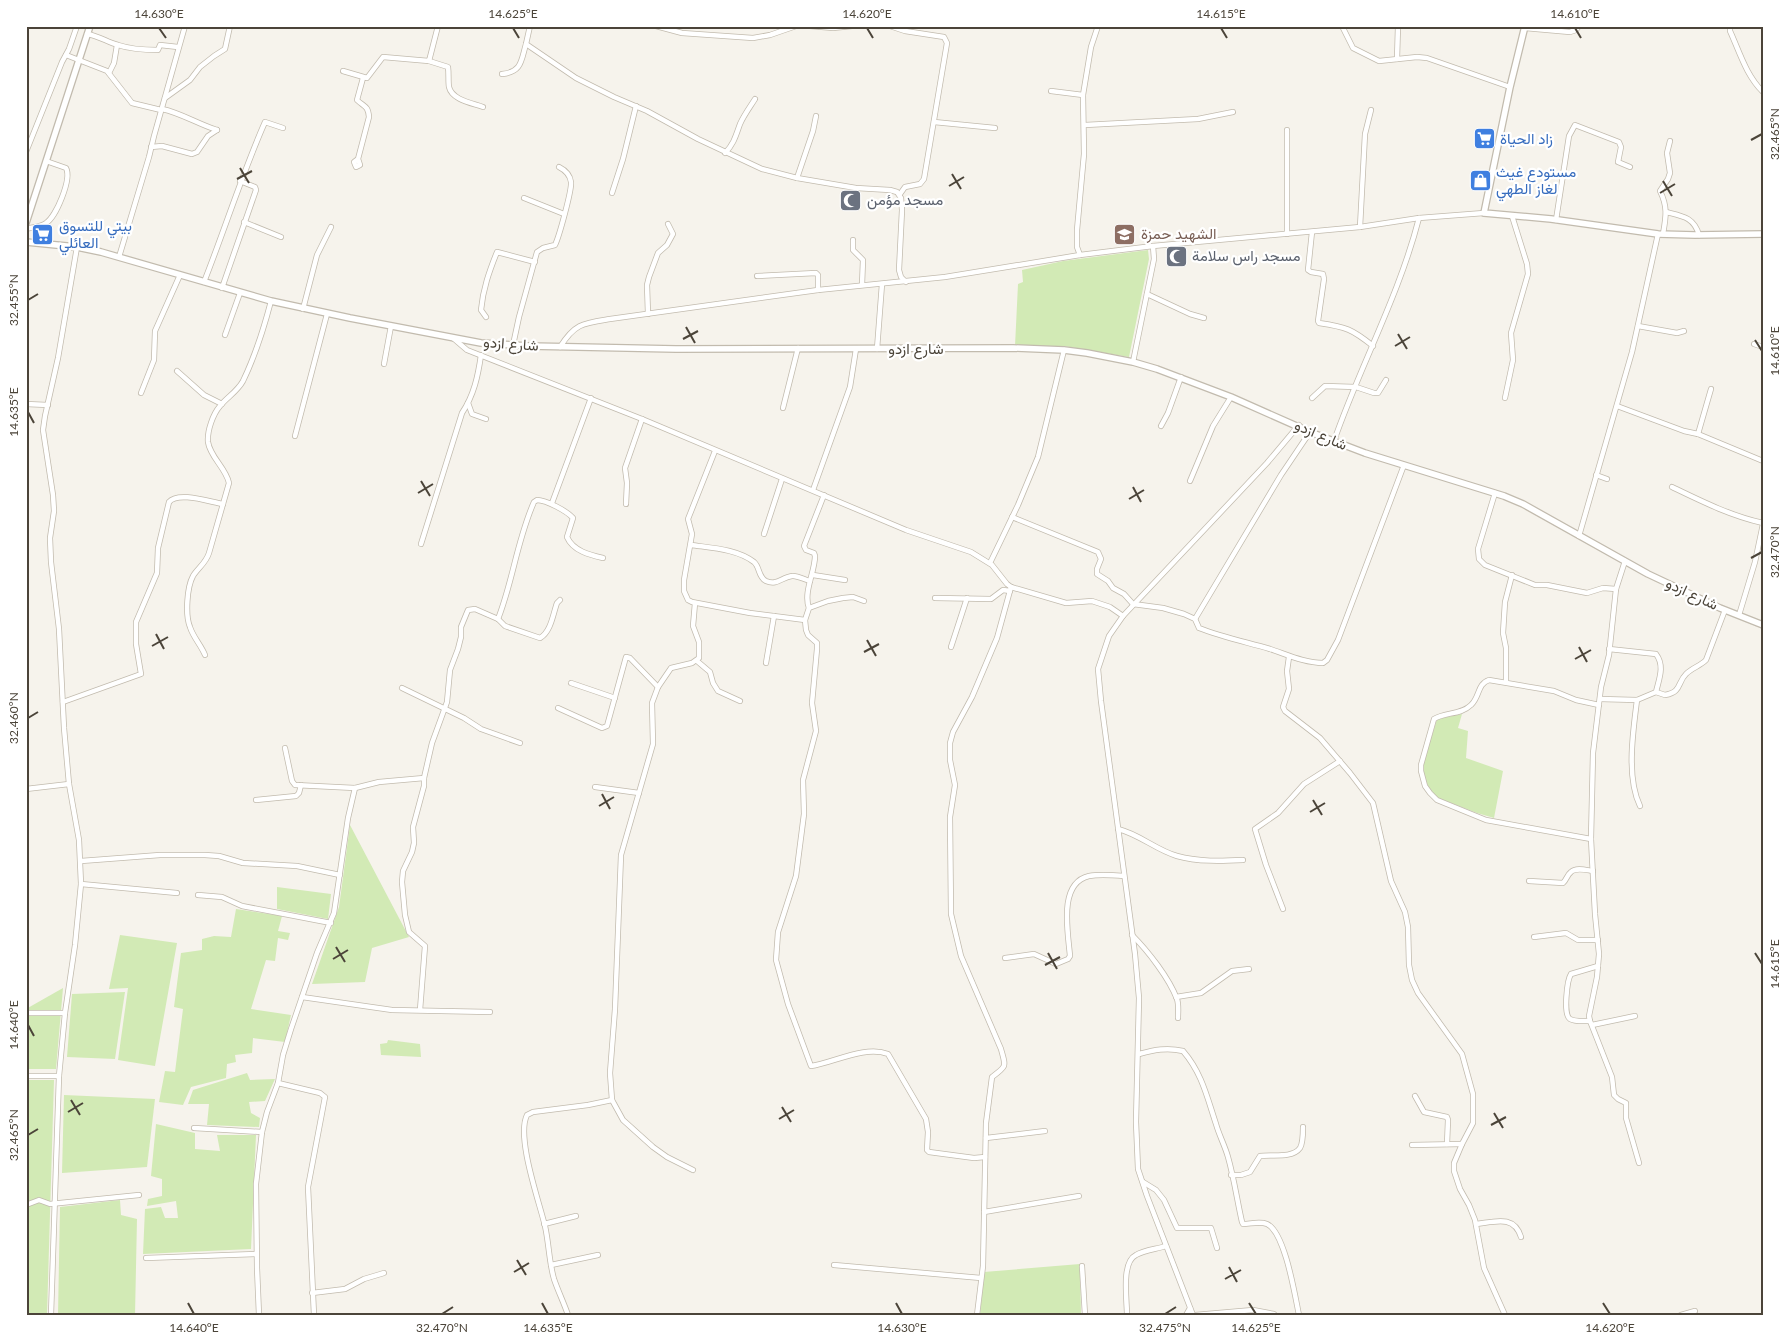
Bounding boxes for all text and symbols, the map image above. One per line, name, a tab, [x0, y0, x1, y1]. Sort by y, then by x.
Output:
text: 14.630°E	[134, 6, 184, 21]
text: 14.625°E	[488, 6, 538, 21]
text: 14.620°E	[842, 6, 892, 21]
text: 14.615°E	[1196, 6, 1246, 21]
text: 14.610°E	[1550, 6, 1600, 21]
text: 32.465°N	[1767, 108, 1782, 160]
supermarket icon: زاد الحياة	[1472, 127, 1496, 151]
place label: زاد الحياة	[1500, 129, 1553, 148]
place label: مستودع غيث لغاز الطهي	[1496, 162, 1576, 202]
shop icon: مستودع غيث لغاز الطهي	[1468, 169, 1492, 193]
mosque icon: مسجد مؤمن	[839, 188, 863, 212]
place label: مسجد مؤمن	[867, 190, 943, 210]
place label: بيتي للتسوق العائلي	[59, 216, 132, 256]
school or university icon: الشهيد حمزة	[1113, 222, 1137, 246]
supermarket icon: بيتي للتسوق العائلي	[31, 223, 55, 247]
place label: الشهيد حمزة	[1141, 224, 1216, 243]
mosque icon: مسجد راس سلامة	[1164, 244, 1188, 268]
place label: مسجد راس سلامة	[1192, 246, 1301, 266]
text: 32.455°N	[6, 274, 21, 326]
text: 14.610°E	[1767, 326, 1782, 376]
street label: شارع ازدو	[483, 332, 539, 357]
street label: شارع ازدو	[888, 339, 944, 360]
text: 14.635°E	[6, 387, 21, 437]
street label: شارع ازدو	[1291, 415, 1351, 456]
text: 32.470°N	[1767, 526, 1782, 578]
street label: شارع ازدو	[1662, 573, 1721, 616]
text: 32.460°N	[6, 692, 21, 744]
text: 14.615°E	[1767, 939, 1782, 989]
text: 14.640°E	[6, 1000, 21, 1050]
text: 32.465°N	[6, 1109, 21, 1161]
text: 14.640°E	[169, 1320, 219, 1335]
text: 32.470°N	[416, 1320, 468, 1335]
text: 14.635°E	[523, 1320, 573, 1335]
text: 14.630°E	[877, 1320, 927, 1335]
text: 32.475°N	[1139, 1320, 1191, 1335]
text: 14.625°E	[1231, 1320, 1281, 1335]
text: 14.620°E	[1585, 1320, 1635, 1335]

